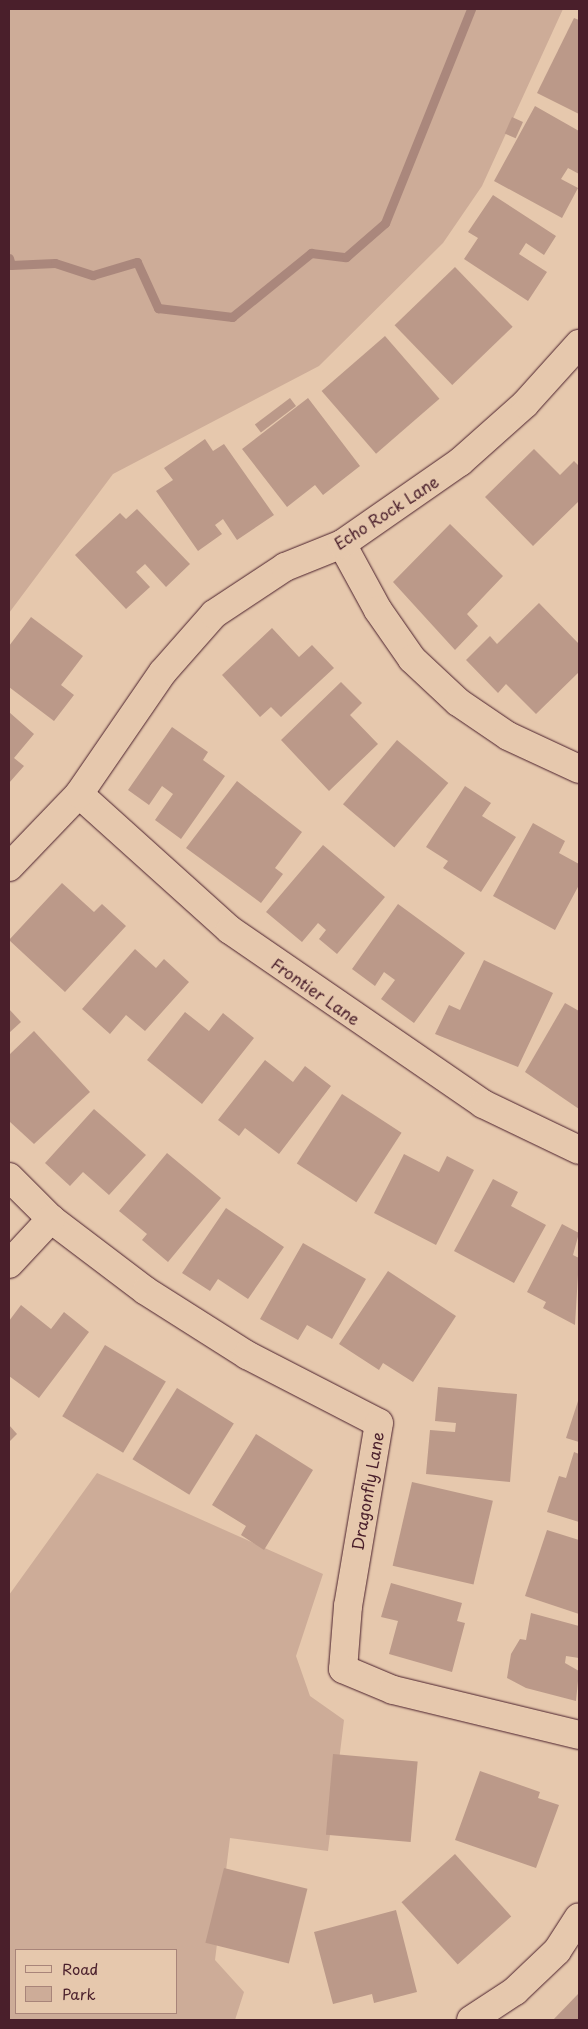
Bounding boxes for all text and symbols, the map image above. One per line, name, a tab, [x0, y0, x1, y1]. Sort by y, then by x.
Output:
street label: Echo Rock Lane	[330, 471, 442, 553]
street label: Frontier Lane	[268, 953, 364, 1029]
street label: Dragonfly Lane	[347, 1430, 387, 1552]
legend	[15, 1949, 178, 2014]
text: Road	[62, 1957, 98, 1980]
text: Park	[62, 1982, 96, 2005]

